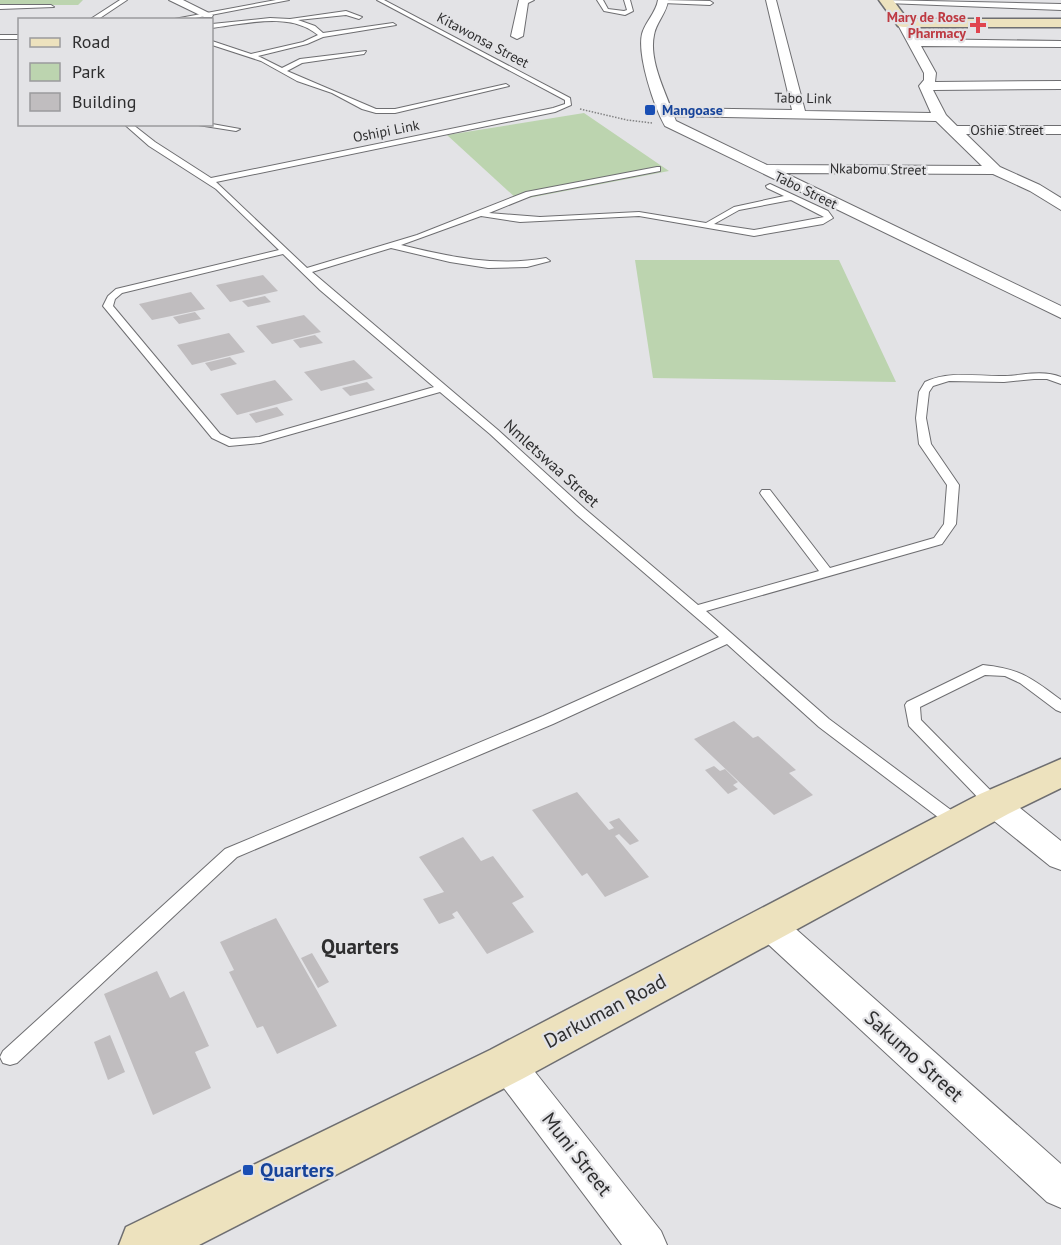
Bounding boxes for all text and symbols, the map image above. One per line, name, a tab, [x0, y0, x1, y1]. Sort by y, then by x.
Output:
street label: Kitawonsa Street	[434, 8, 532, 72]
place label: Mary de Rose Pharmacy	[887, 8, 966, 42]
legend	[18, 18, 213, 126]
marker: Mary de Rose Pharmacy	[971, 18, 985, 32]
text: Road	[72, 30, 110, 53]
text: Park	[72, 60, 105, 83]
street label: Tabo Link	[774, 89, 832, 108]
text: Building	[72, 90, 136, 113]
place label: Mangoase	[662, 101, 723, 119]
marker: Mangoase	[643, 103, 657, 117]
street label: Oshipi Link	[351, 116, 421, 146]
street label: Oshie Street	[970, 121, 1044, 139]
street label: Nkabomu Street	[830, 159, 927, 179]
street label: Tabo Street	[772, 167, 841, 213]
street label: Nmletswaa Street	[500, 415, 604, 511]
district label: Quarters	[321, 933, 399, 960]
street label: Darkuman Road	[539, 968, 671, 1054]
street label: Sakumo Street	[859, 1005, 969, 1107]
street label: Muni Street	[536, 1107, 618, 1201]
place label: Quarters	[260, 1157, 334, 1183]
marker: Quarters	[241, 1163, 255, 1177]

